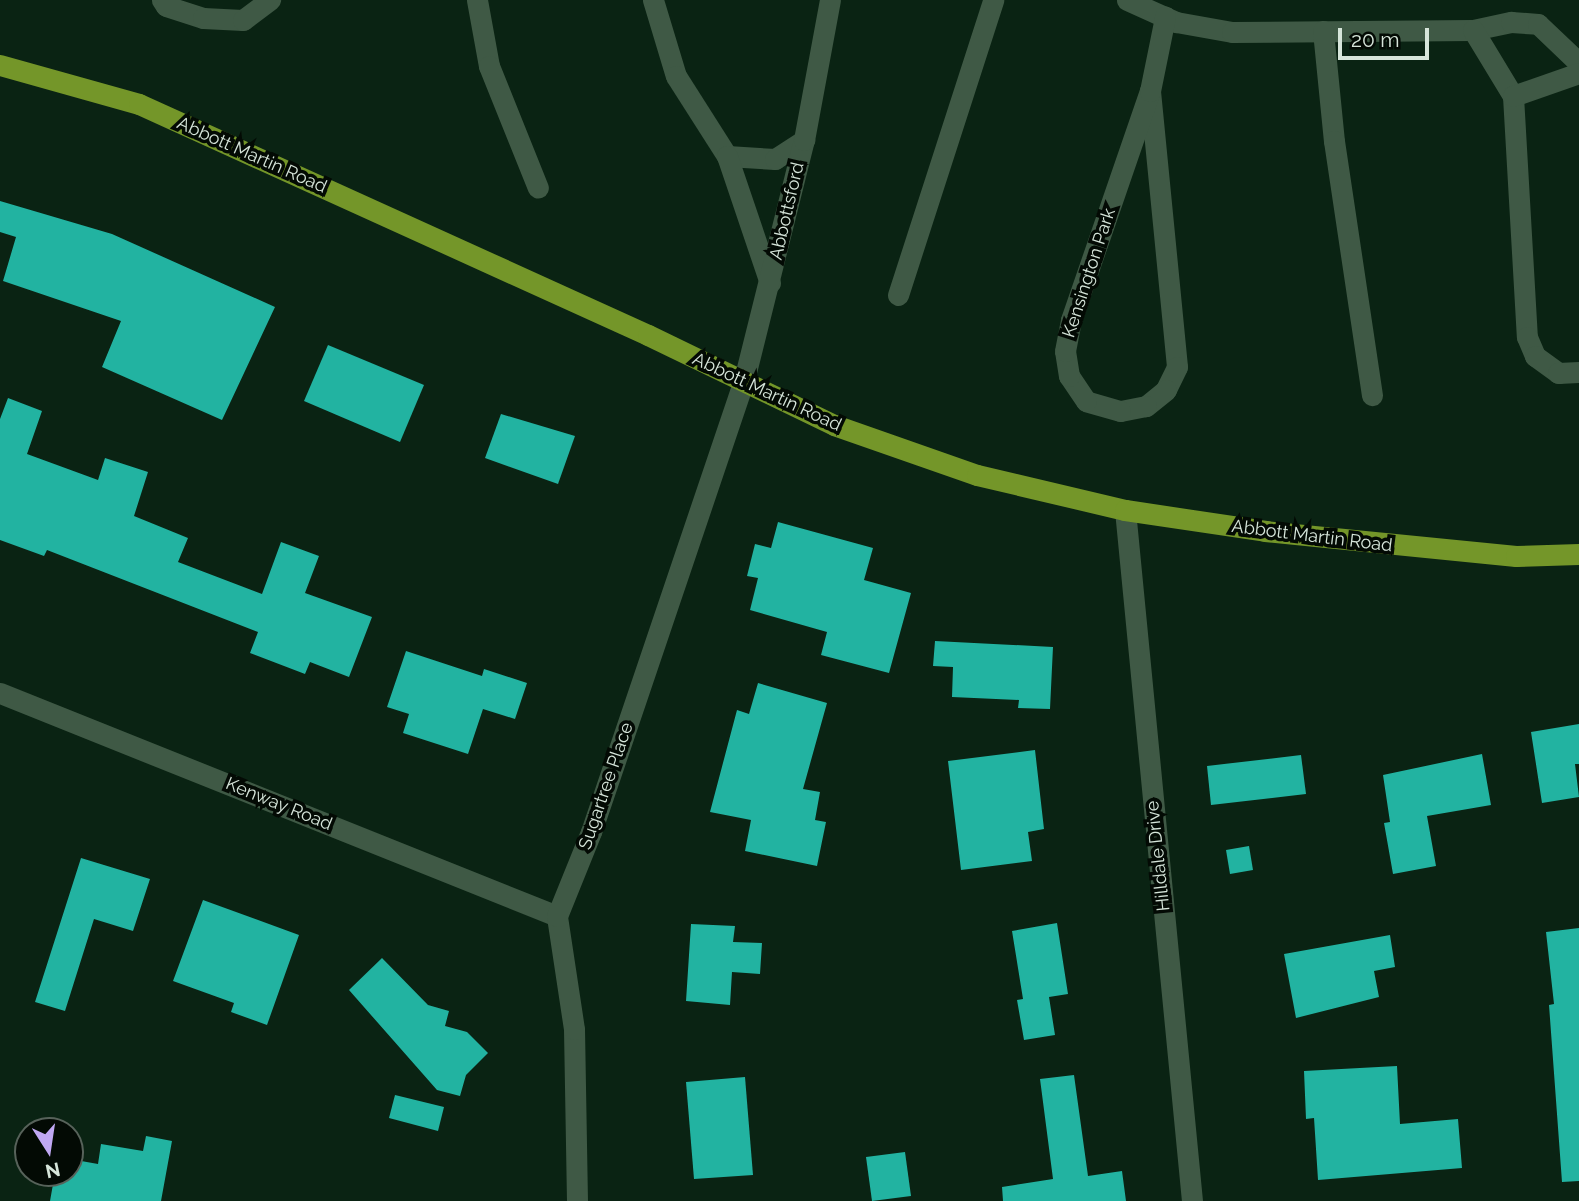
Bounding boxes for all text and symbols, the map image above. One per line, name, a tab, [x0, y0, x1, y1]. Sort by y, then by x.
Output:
scale bar	[1341, 14, 1432, 58]
text: 20 m	[1351, 27, 1399, 52]
street label: Abbott Martin Road	[174, 112, 330, 198]
street label: Abbottsford	[765, 160, 809, 262]
street label: Kensington Park	[1058, 206, 1120, 340]
street label: Abbott Martin Road	[689, 348, 845, 436]
street label: Abbott Martin Road	[1230, 515, 1394, 557]
street label: Sugartree Place	[574, 720, 638, 852]
street label: Kenway Road	[222, 773, 336, 835]
street label: Hilldale Drive	[1141, 800, 1175, 912]
north arrow	[14, 1117, 84, 1187]
text: N	[44, 1158, 62, 1183]

